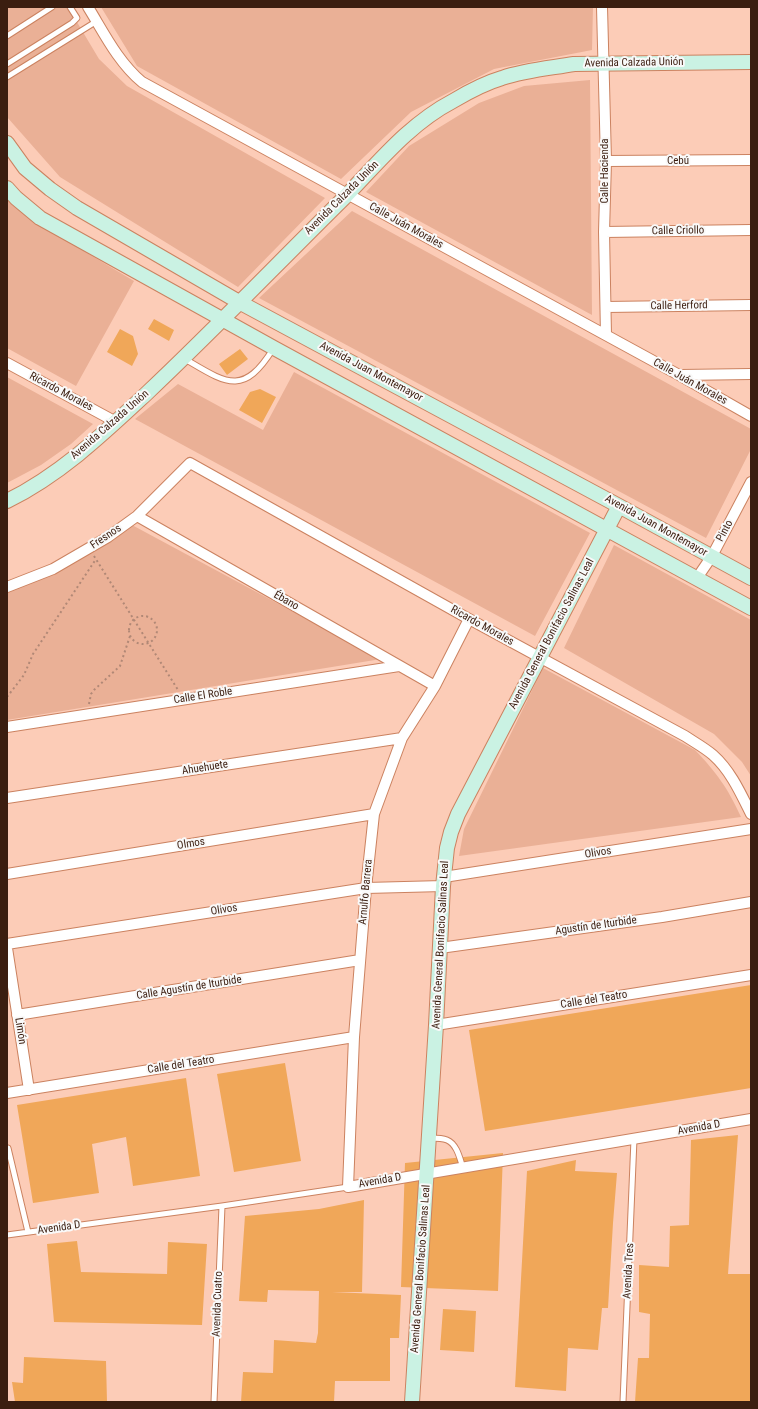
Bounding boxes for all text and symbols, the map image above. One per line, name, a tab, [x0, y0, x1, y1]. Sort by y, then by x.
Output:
street label: Avenida Calzada Unión	[584, 56, 684, 70]
street label: Calle Hacienda	[598, 138, 612, 204]
street label: Cebú	[667, 154, 689, 168]
street label: Avenida Calzada Unión	[302, 158, 382, 238]
street label: Calle Juán Morales	[367, 200, 445, 252]
street label: Calle Criollo	[652, 224, 704, 238]
street label: Calle Herford	[650, 299, 708, 313]
street label: Avenida Juan Montemayor	[317, 339, 425, 405]
street label: Calle Juán Morales	[651, 356, 729, 408]
street label: Ricardo Morales	[27, 370, 95, 414]
street label: Avenida Calzada Unión	[68, 387, 152, 463]
street label: Avenida Juan Montemayor	[602, 492, 710, 560]
street label: Pinto	[714, 518, 736, 544]
street label: Fresnos	[88, 522, 124, 552]
street label: Avenida General Bonifacio Salinas Leal	[507, 556, 597, 712]
street label: Ébano	[271, 589, 301, 613]
street label: Ricardo Morales	[448, 603, 516, 649]
street label: Calle El Roble	[173, 685, 233, 707]
street label: Ahuehuete	[181, 758, 229, 778]
street label: Olmos	[176, 835, 206, 853]
street label: Olivos	[584, 844, 612, 862]
street label: Arnulfo Barrera	[357, 859, 375, 925]
street label: Avenida General Bonifacio Salinas Leal	[430, 860, 452, 1030]
street label: Olivos	[210, 901, 238, 919]
street label: Agustín de Iturbide	[554, 914, 638, 938]
street label: Calle Agustín de Iturbide	[135, 973, 243, 1003]
street label: Calle del Teatro	[560, 988, 628, 1012]
street label: Limón	[11, 1017, 29, 1045]
street label: Calle del Teatro	[147, 1053, 215, 1077]
street label: Avenida D	[677, 1118, 721, 1138]
street label: Avenida D	[358, 1171, 402, 1191]
street label: Avenida General Bonifacio Salinas Leal	[409, 1184, 433, 1354]
street label: Avenida D	[37, 1218, 81, 1238]
street label: Avenida Tres	[621, 1243, 637, 1299]
street label: Avenida Cuatro	[210, 1271, 226, 1337]

